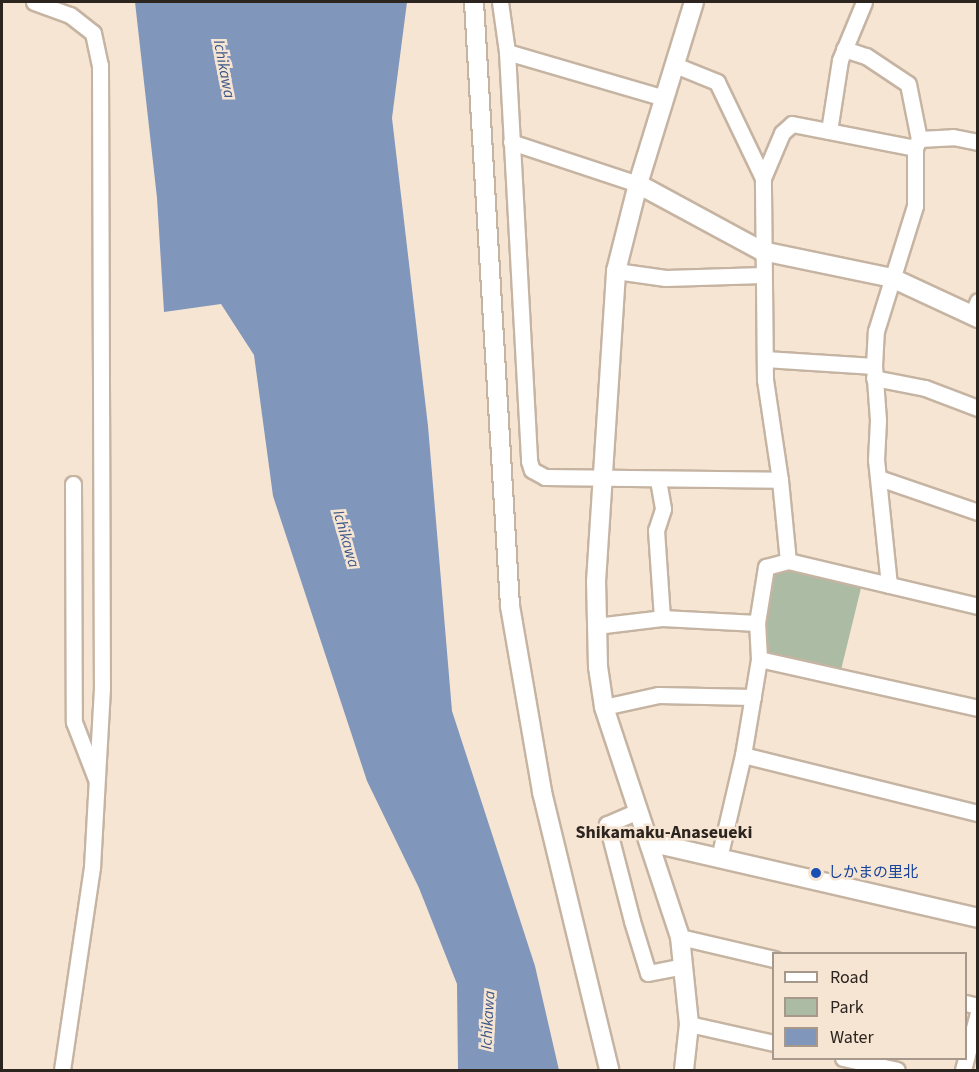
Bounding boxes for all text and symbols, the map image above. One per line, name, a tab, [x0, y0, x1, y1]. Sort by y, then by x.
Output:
water label: Ichikawa	[209, 38, 239, 100]
water label: Ichikawa	[329, 508, 363, 570]
district label: Shikamaku-Anaseueki	[576, 822, 752, 844]
place label: しかまの里北	[828, 864, 918, 882]
marker: しかまの里北	[809, 866, 823, 880]
legend	[772, 952, 967, 1060]
text: Road	[830, 965, 869, 990]
water label: Ichikawa	[477, 990, 499, 1050]
text: Park	[830, 995, 864, 1020]
text: Water	[830, 1025, 874, 1050]

